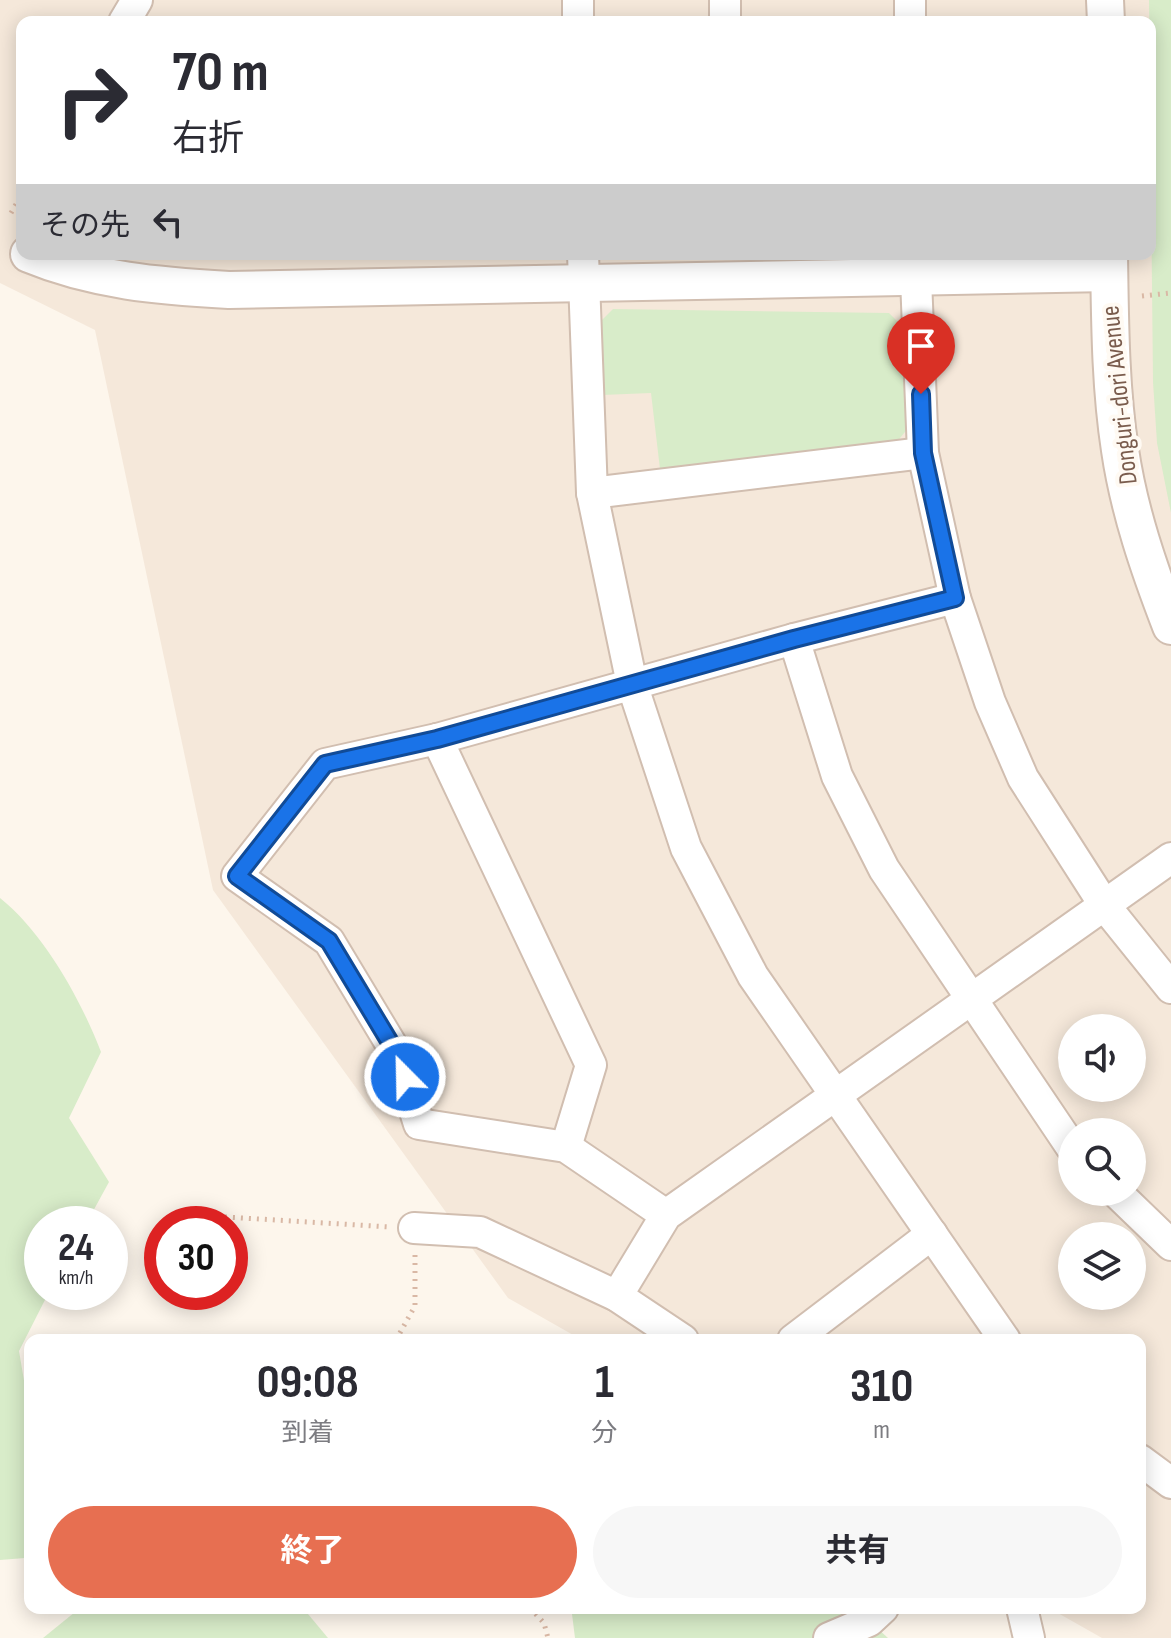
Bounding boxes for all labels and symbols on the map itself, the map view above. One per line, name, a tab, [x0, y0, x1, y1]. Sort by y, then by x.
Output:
street label: Donguri-dori Avenue	[1095, 304, 1145, 486]
pin	[887, 312, 955, 394]
position arrow	[363, 1035, 447, 1119]
speed limit sign: 30	[144, 1206, 248, 1310]

